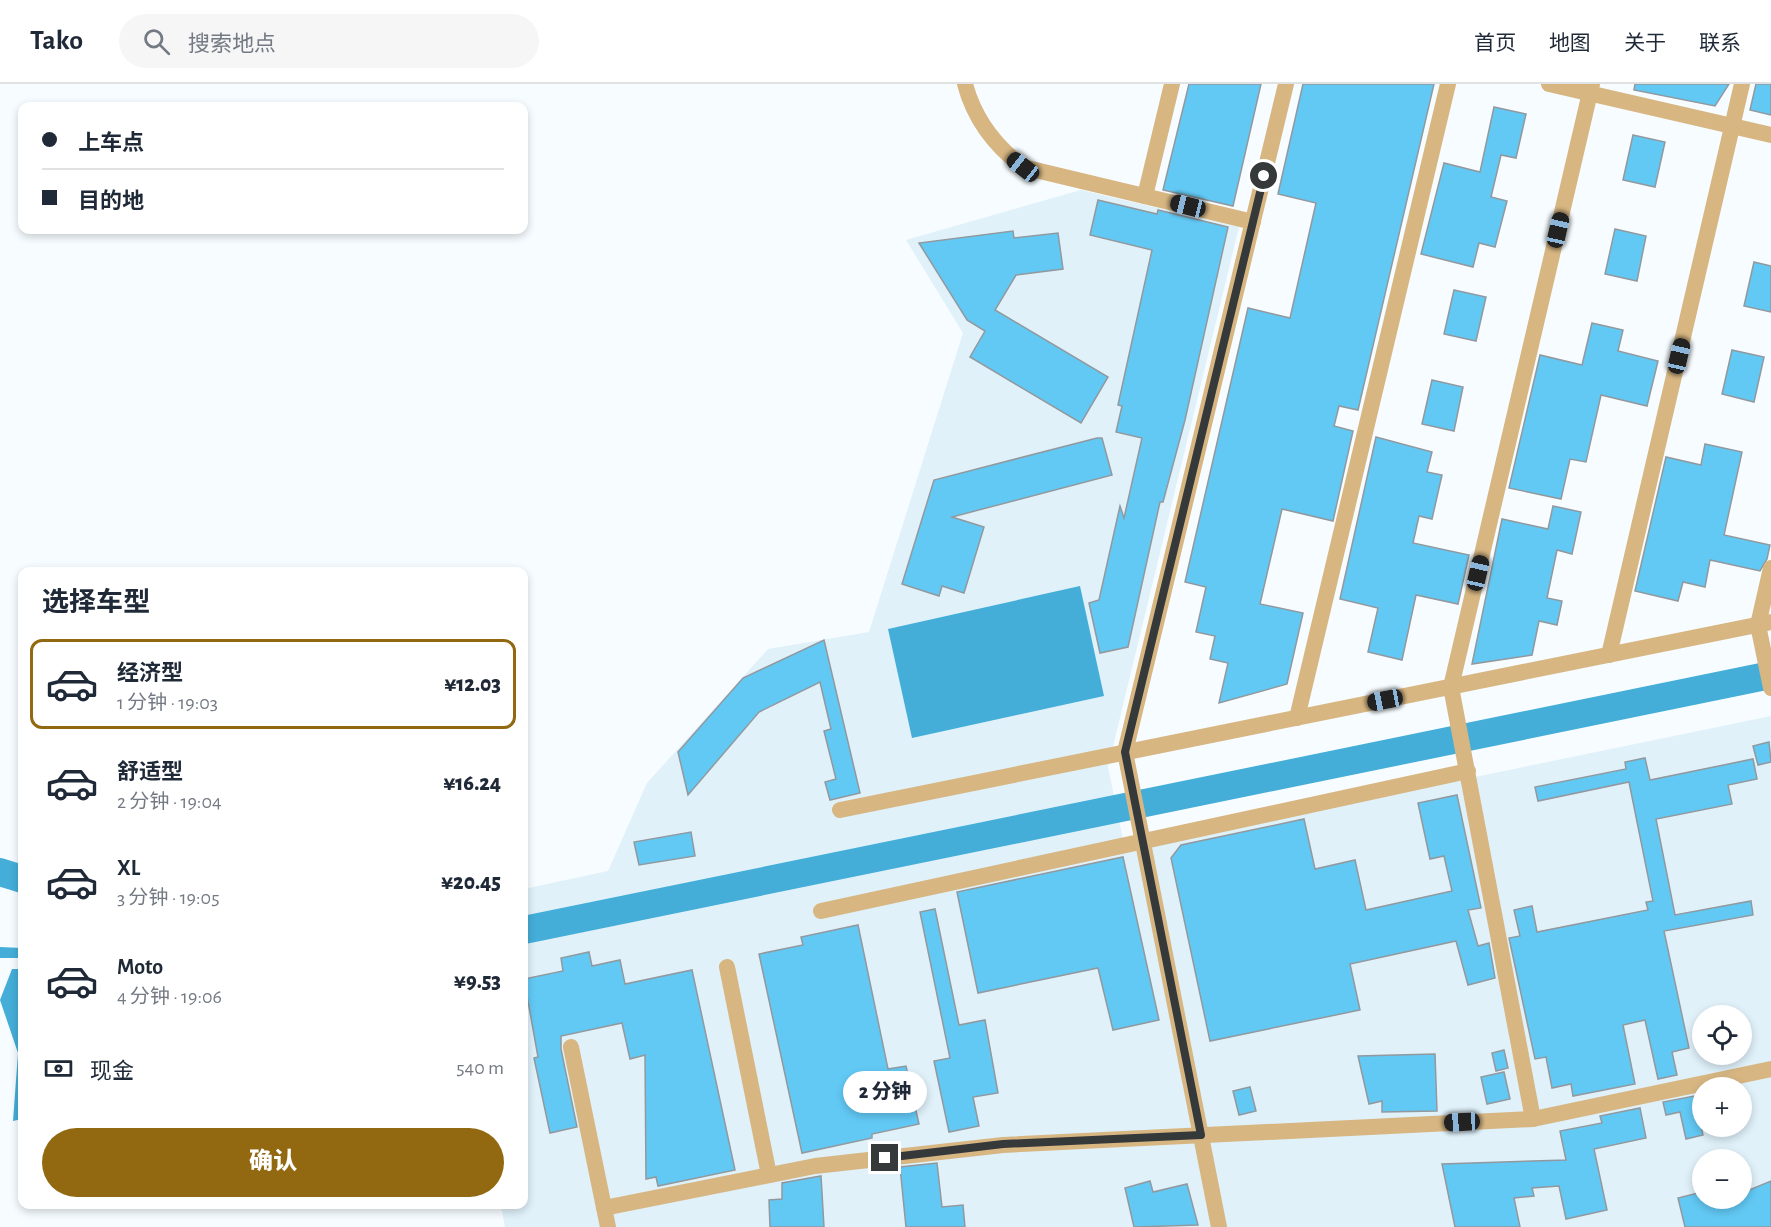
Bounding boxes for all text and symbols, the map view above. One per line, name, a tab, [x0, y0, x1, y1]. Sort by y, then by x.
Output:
search box	[119, 14, 539, 68]
icon: search	[140, 25, 173, 58]
text: Tako	[30, 27, 83, 55]
text: 搜索地点	[188, 33, 276, 55]
text: 首页	[1474, 33, 1516, 54]
text: 地图	[1549, 33, 1591, 54]
text: 关于	[1624, 33, 1666, 54]
text: 联系	[1699, 33, 1741, 54]
text: 上车点	[78, 132, 144, 154]
car	[1003, 149, 1043, 185]
route start	[1250, 162, 1277, 189]
text: 目的地	[78, 190, 144, 212]
car	[1168, 193, 1208, 219]
car	[1545, 210, 1571, 250]
car	[1666, 336, 1692, 376]
car	[1465, 553, 1491, 593]
text: 选择车型	[42, 589, 150, 616]
icon: car	[45, 657, 99, 711]
text: 经济型	[117, 662, 183, 684]
text: ¥12.03	[444, 673, 501, 695]
car	[1366, 688, 1404, 712]
text: 1 分钟 · 19:03	[117, 693, 218, 713]
icon: car	[45, 756, 99, 810]
text: 舒适型	[117, 761, 183, 783]
text: ¥16.24	[443, 772, 501, 794]
text: 2 分钟 · 19:04	[117, 792, 222, 812]
icon: car	[45, 855, 99, 909]
text: XL	[117, 857, 140, 879]
text: ¥20.45	[441, 871, 501, 893]
text: 3 分钟 · 19:05	[117, 888, 220, 908]
icon: car	[45, 954, 99, 1008]
text: Moto	[117, 956, 163, 978]
text: ¥9.53	[454, 970, 501, 992]
text: 4 分钟 · 19:06	[117, 987, 222, 1007]
map controls	[1692, 1005, 1752, 1209]
button: locate	[1692, 1005, 1752, 1065]
icon: cash	[42, 1052, 75, 1085]
text: 540 m	[456, 1058, 504, 1078]
text: 现金	[90, 1060, 134, 1082]
callout: 2 分钟	[843, 1071, 927, 1113]
button: +	[1692, 1077, 1752, 1137]
text: 2 分钟	[859, 1082, 911, 1102]
car	[1444, 1112, 1480, 1132]
button: 确认	[42, 1128, 504, 1197]
route end	[871, 1144, 898, 1171]
button: −	[1692, 1149, 1752, 1209]

